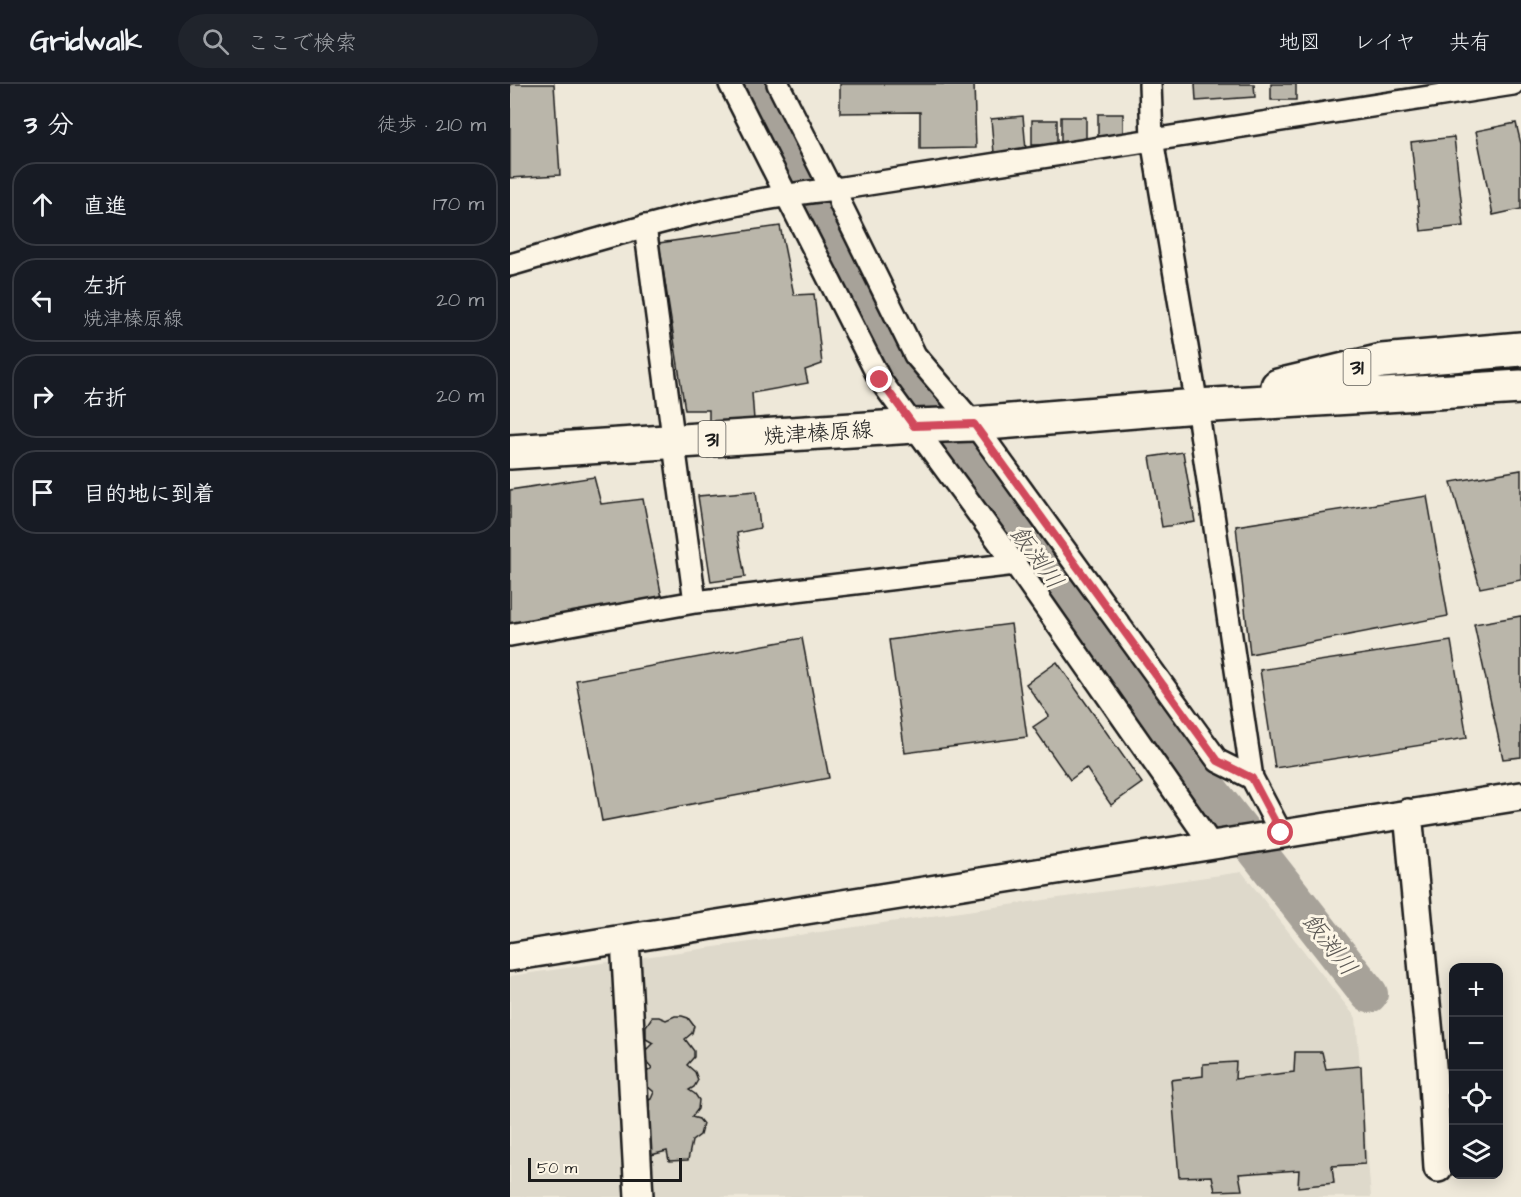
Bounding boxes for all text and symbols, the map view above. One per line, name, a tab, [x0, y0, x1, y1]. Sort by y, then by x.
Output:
search box	[178, 14, 598, 68]
text: Gridwalk	[30, 22, 142, 61]
icon: search	[199, 25, 232, 58]
text: ここで検索	[247, 28, 357, 59]
text: 地図	[1279, 28, 1321, 57]
text: レイヤ	[1354, 28, 1416, 57]
text: 共有	[1449, 28, 1491, 57]
text: 3 分	[24, 107, 74, 143]
text: 徒歩 · 210 m	[377, 111, 486, 139]
icon: ahead	[26, 188, 59, 221]
text: 170 m	[433, 190, 484, 218]
text: 直進	[83, 191, 127, 222]
text: 左折	[83, 271, 127, 302]
icon: left	[26, 284, 59, 317]
text: 20 m	[436, 286, 484, 314]
text: 焼津榛原線	[83, 305, 183, 333]
road number: 31	[1344, 349, 1370, 385]
route end	[866, 366, 892, 392]
icon: right	[26, 380, 59, 413]
text: 20 m	[436, 382, 484, 410]
text: 右折	[83, 383, 127, 414]
street label: 焼津榛原線	[762, 414, 874, 453]
road number: 31	[698, 421, 726, 457]
icon: arrive	[26, 476, 59, 509]
text: 目的地に到着	[83, 479, 215, 510]
water label: 飯渕川	[1001, 518, 1071, 597]
route start	[1267, 819, 1293, 845]
water label: 飯渕川	[1294, 906, 1365, 983]
map controls	[1449, 963, 1503, 1179]
button: +	[1449, 963, 1503, 1017]
button: −	[1449, 1017, 1503, 1071]
button: locate	[1449, 1071, 1503, 1125]
button: layers	[1449, 1125, 1503, 1179]
scale bar	[528, 1155, 682, 1182]
text: 50 m	[537, 1157, 577, 1179]

